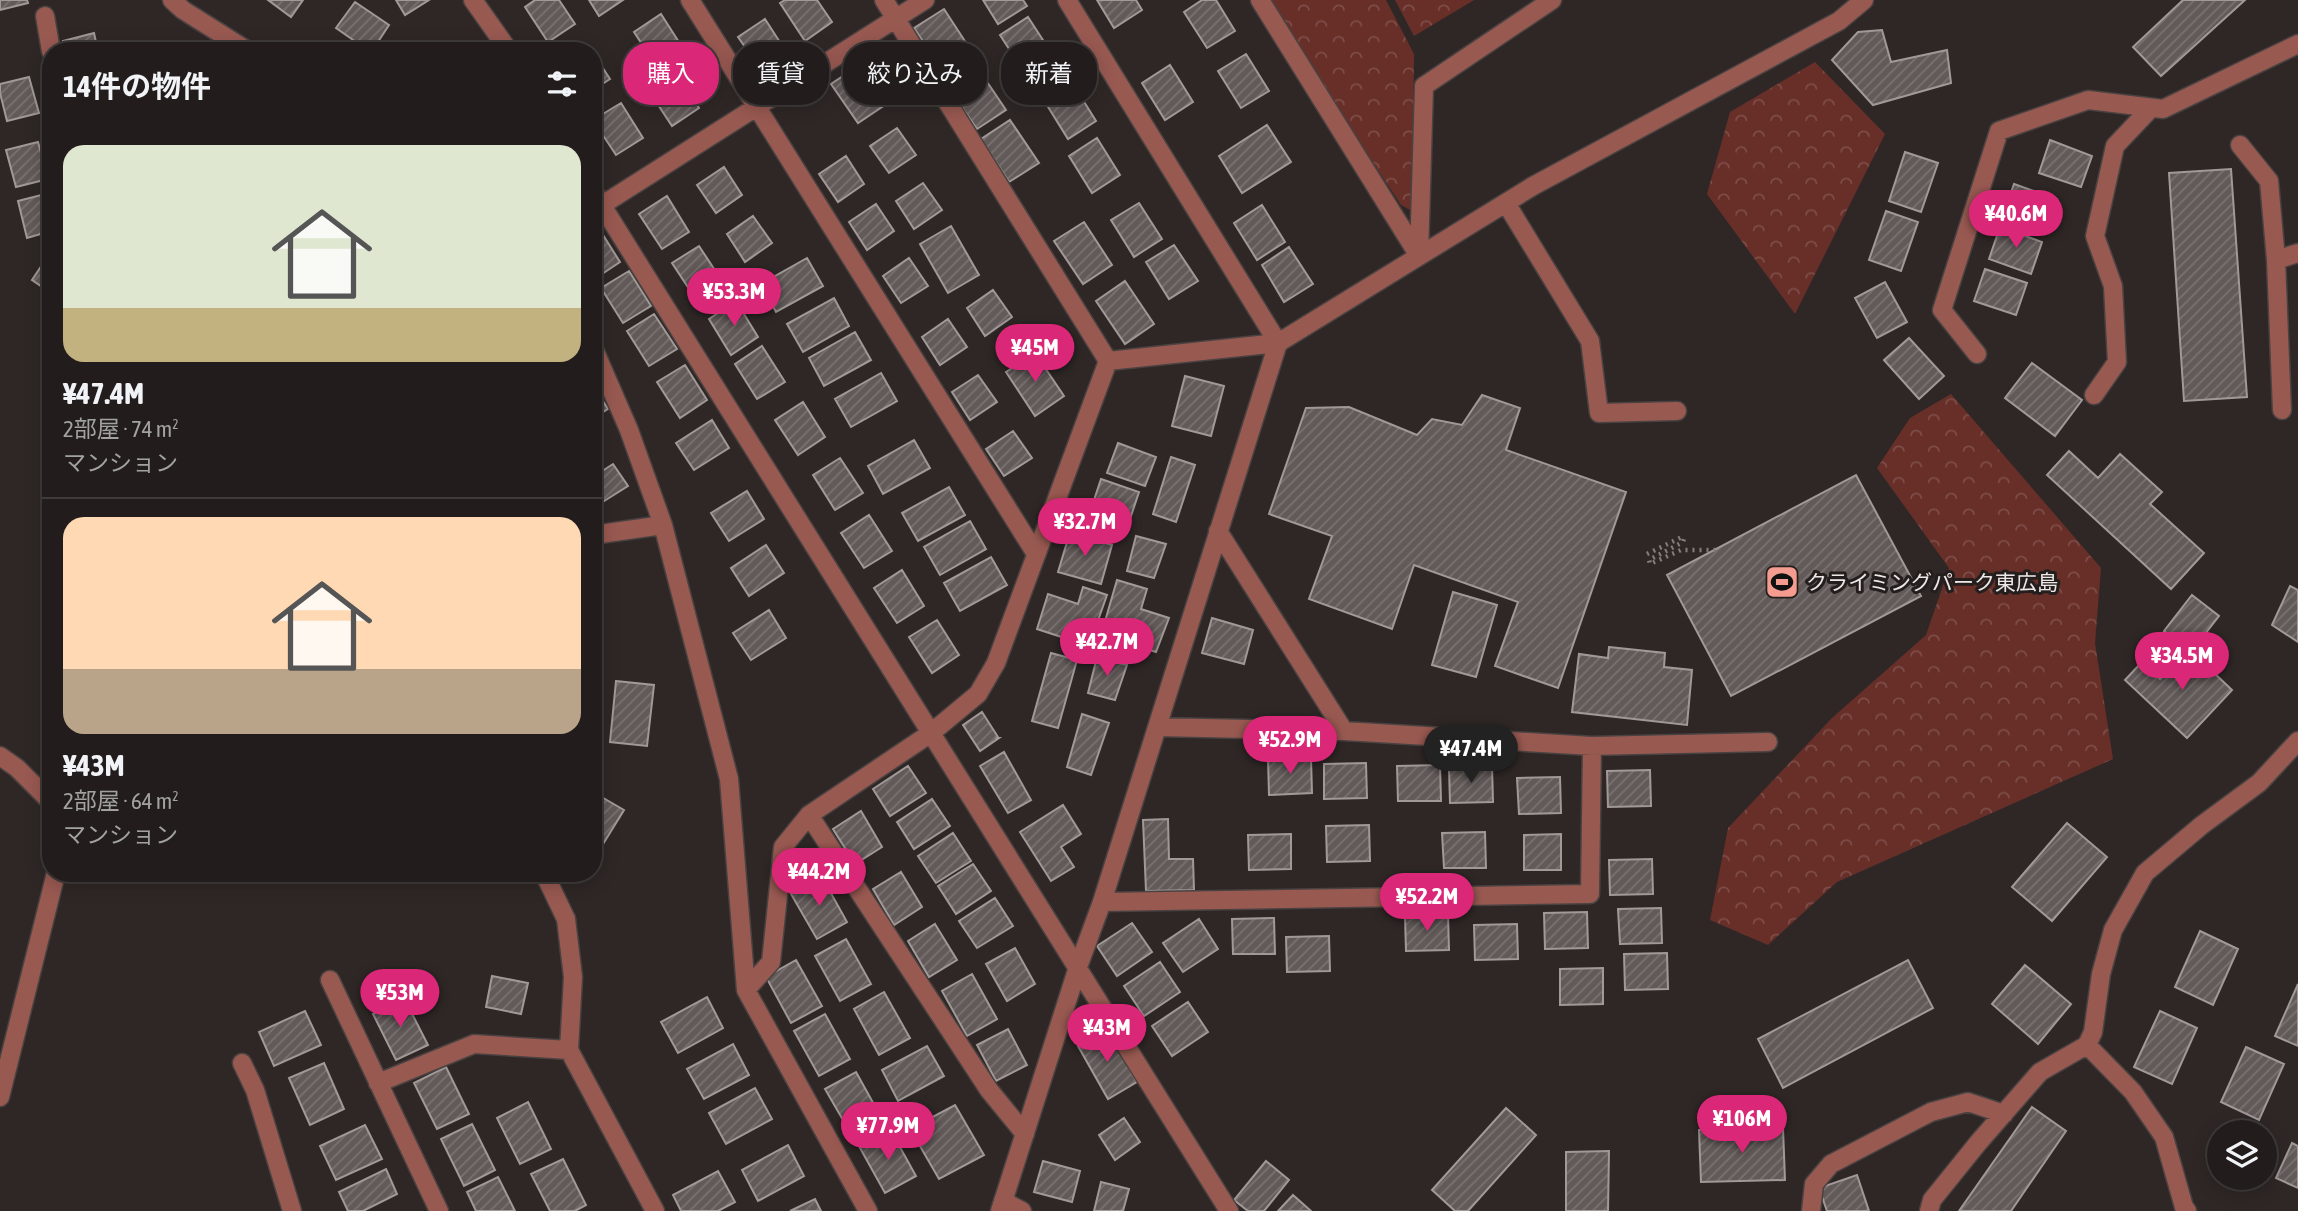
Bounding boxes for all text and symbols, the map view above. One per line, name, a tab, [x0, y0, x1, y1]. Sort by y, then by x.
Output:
chip: 購入	[623, 42, 719, 105]
chip: 賃貸	[733, 42, 829, 105]
chip: 絞り込み	[843, 42, 987, 105]
chip: 新着	[1001, 42, 1097, 105]
icon: filters	[543, 65, 581, 103]
text: 14件の物件	[63, 69, 211, 103]
pin: ¥40.6M	[1959, 190, 2073, 250]
icon: home	[259, 191, 385, 317]
text: ¥40.6M	[1985, 200, 2047, 226]
pin: ¥53.3M	[677, 268, 791, 328]
text: ¥53.3M	[703, 278, 765, 304]
pin: ¥45M	[994, 324, 1076, 384]
text: ¥45M	[1011, 334, 1059, 360]
text: ¥47.4M	[63, 376, 144, 410]
text: 2部屋 · 74 m²	[63, 416, 179, 442]
text: マンション	[63, 450, 178, 476]
pin: ¥32.7M	[1028, 498, 1142, 558]
text: ¥32.7M	[1054, 508, 1116, 534]
icon: home	[259, 563, 385, 689]
sports icon: クライミングパーク東広島	[1763, 563, 1801, 601]
place label: クライミングパーク東広島	[1806, 570, 2058, 594]
pin: ¥42.7M	[1050, 618, 1164, 678]
text: ¥42.7M	[1076, 628, 1138, 654]
pin: ¥34.5M	[2125, 632, 2239, 692]
text: ¥34.5M	[2151, 642, 2213, 668]
pin: ¥52.9M	[1233, 716, 1347, 776]
text: ¥52.9M	[1259, 726, 1321, 752]
pin: ¥47.4M	[1414, 726, 1528, 785]
text: ¥47.4M	[1440, 735, 1502, 761]
text: ¥43M	[63, 748, 125, 782]
text: 2部屋 · 64 m²	[63, 788, 179, 814]
text: マンション	[63, 822, 178, 848]
pin: ¥44.2M	[762, 848, 876, 908]
text: ¥44.2M	[788, 858, 850, 884]
pin: ¥52.2M	[1370, 874, 1484, 933]
text: ¥52.2M	[1396, 883, 1458, 909]
pin: ¥53M	[359, 970, 441, 1029]
text: ¥53M	[376, 979, 424, 1005]
pin: ¥43M	[1066, 1004, 1148, 1064]
text: ¥43M	[1083, 1014, 1131, 1040]
pin: ¥106M	[1693, 1096, 1791, 1155]
pin: ¥77.9M	[831, 1102, 945, 1162]
text: ¥106M	[1713, 1105, 1771, 1131]
text: ¥77.9M	[857, 1112, 919, 1138]
map controls	[2207, 1120, 2277, 1190]
button: layers	[2207, 1120, 2277, 1190]

